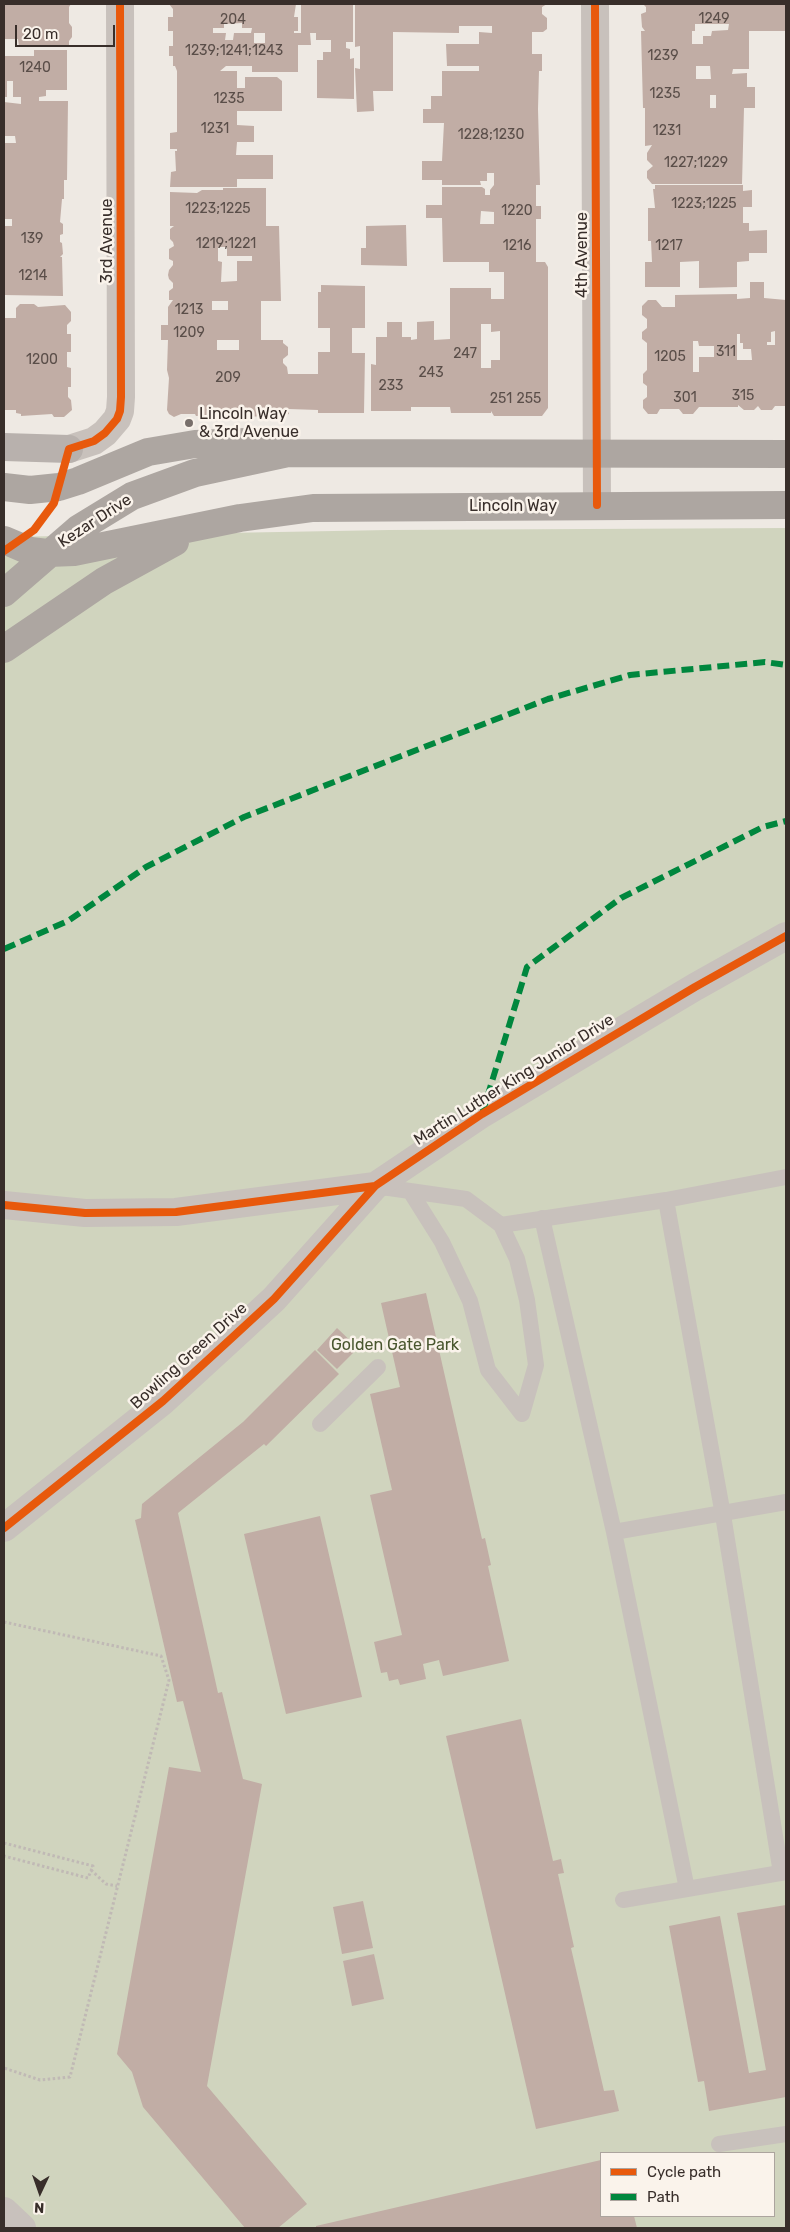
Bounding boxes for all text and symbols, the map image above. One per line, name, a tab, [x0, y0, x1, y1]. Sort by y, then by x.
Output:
house number: 1249	[699, 11, 729, 27]
house number: 204	[220, 12, 246, 28]
scale bar	[18, 15, 118, 47]
text: 20 m	[23, 25, 58, 43]
house number: 1239;1241;1243	[185, 43, 283, 59]
house number: 1239	[648, 48, 678, 64]
house number: 1240	[19, 60, 51, 76]
house number: 1235	[650, 86, 680, 102]
house number: 1235	[214, 91, 244, 107]
house number: 1231	[201, 121, 229, 137]
house number: 1231	[653, 123, 681, 139]
house number: 1228;1230	[458, 127, 524, 143]
house number: 1227;1229	[664, 155, 728, 171]
house number: 1223;1225	[671, 196, 737, 212]
street label: 3rd Avenue	[97, 198, 117, 284]
house number: 1223;1225	[185, 201, 251, 217]
house number: 1220	[501, 203, 533, 219]
street label: 4th Avenue	[572, 212, 592, 298]
house number: 139	[21, 231, 43, 247]
house number: 1219;1221	[196, 236, 256, 252]
house number: 1216	[503, 238, 531, 254]
house number: 1217	[655, 238, 683, 254]
house number: 1214	[19, 268, 47, 284]
house number: 1213	[175, 302, 203, 318]
house number: 1209	[173, 325, 205, 341]
house number: 311	[716, 344, 736, 360]
house number: 247	[453, 346, 477, 362]
house number: 1205	[654, 349, 686, 365]
house number: 1200	[26, 352, 58, 368]
house number: 243	[418, 365, 444, 381]
house number: 209	[215, 370, 241, 386]
house number: 233	[378, 378, 404, 394]
house number: 315	[732, 388, 754, 404]
house number: 301	[673, 390, 697, 406]
house number: 251	[490, 391, 512, 407]
house number: 255	[517, 391, 541, 407]
place label: Lincoln Way & 3rd Avenue	[199, 404, 299, 442]
marker: Lincoln Way & 3rd Avenue	[183, 417, 195, 429]
street label: Kezar Drive	[55, 490, 135, 552]
street label: Lincoln Way	[469, 496, 557, 516]
street label: Martin Luther King Junior Drive	[410, 1010, 618, 1150]
street label: Bowling Green Drive	[127, 1299, 251, 1413]
park label: Golden Gate Park	[331, 1335, 459, 1355]
legend	[600, 2152, 775, 2217]
text: Cycle path	[647, 2163, 721, 2181]
north arrow	[15, 2167, 65, 2217]
text: Path	[647, 2188, 680, 2206]
text: N	[34, 2199, 45, 2216]

